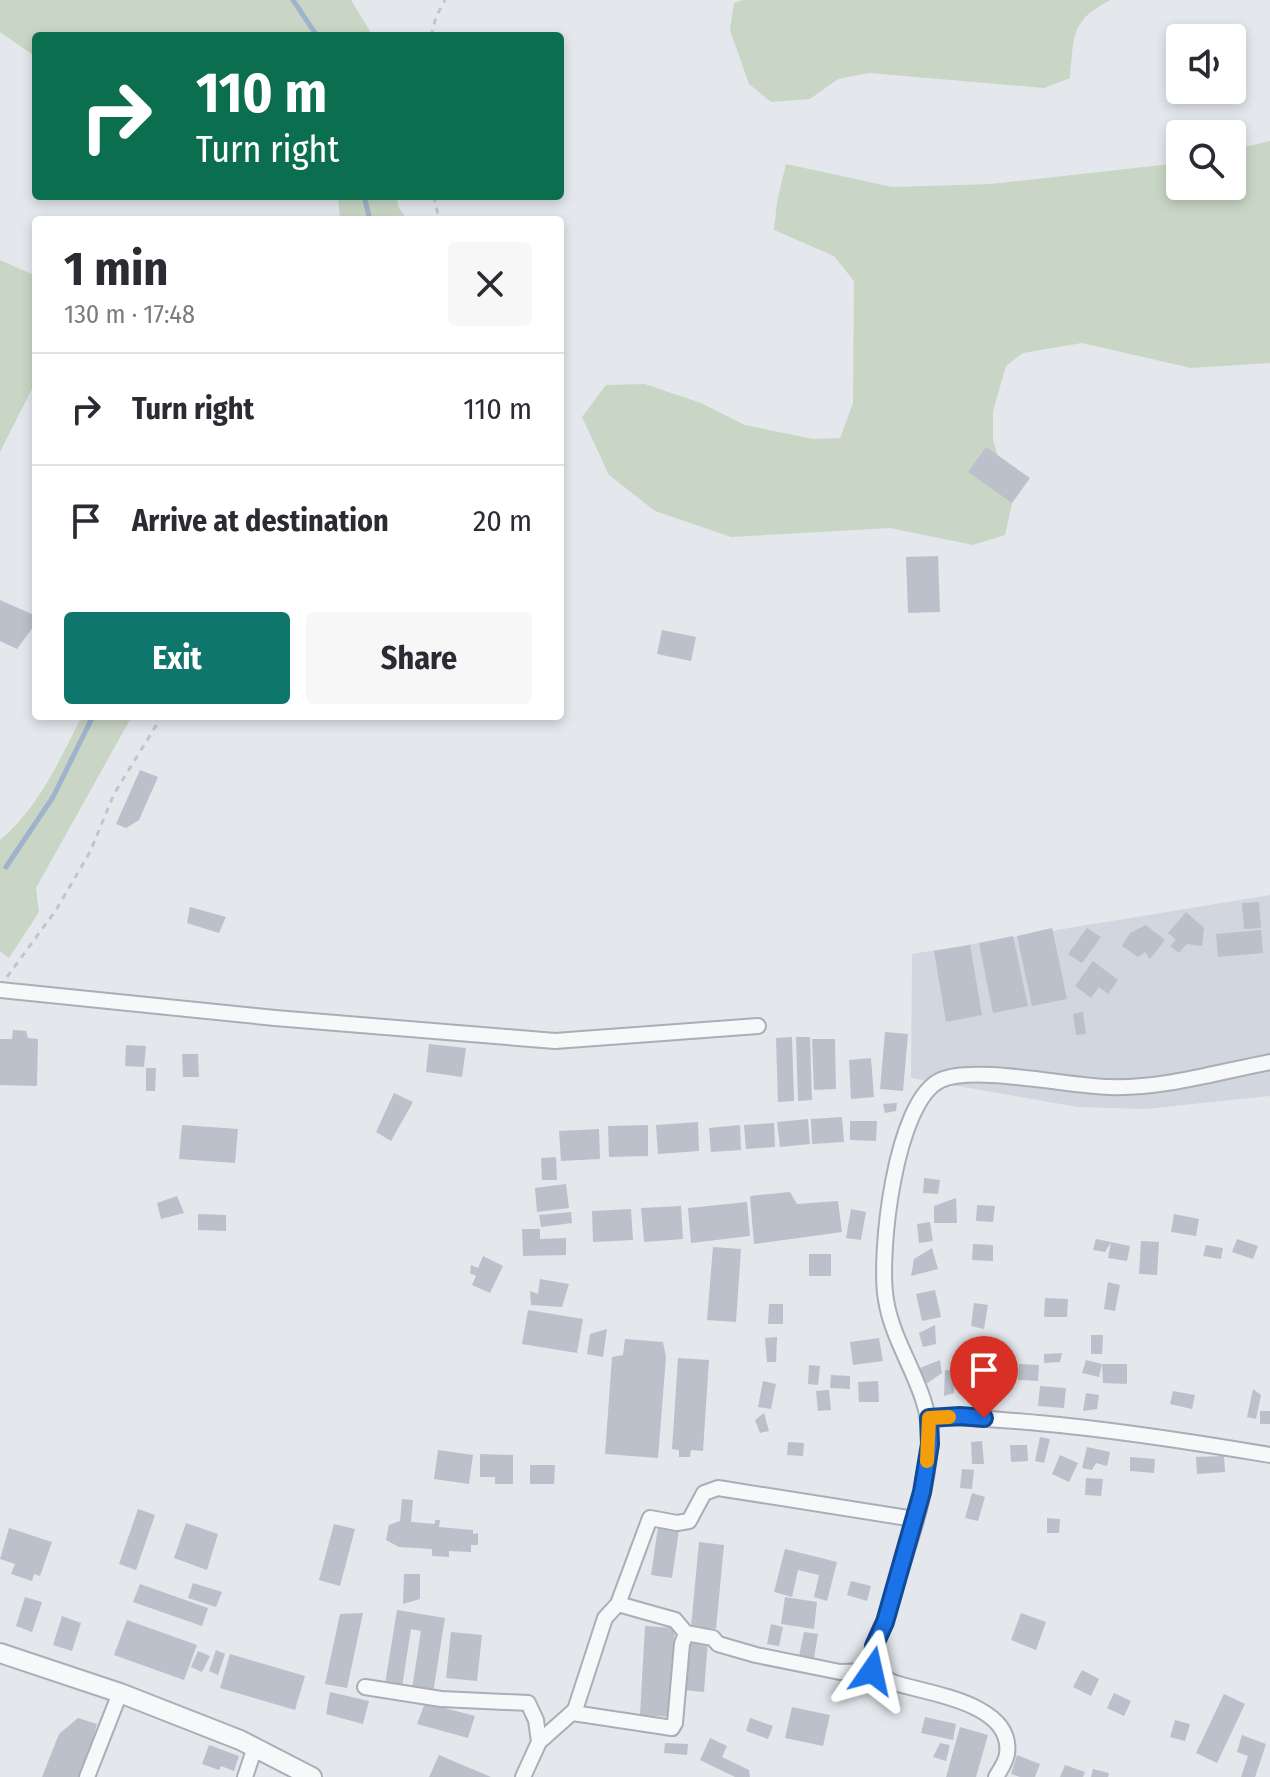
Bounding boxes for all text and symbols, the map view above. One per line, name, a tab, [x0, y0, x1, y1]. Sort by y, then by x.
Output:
map controls	[1166, 24, 1246, 200]
button: sound	[1166, 24, 1246, 104]
text: 110 m	[196, 60, 327, 127]
icon: right	[64, 64, 168, 168]
button: search	[1166, 120, 1246, 200]
text: Turn right	[196, 128, 339, 172]
text: 1 min	[64, 240, 169, 298]
button: close	[448, 242, 532, 326]
text: 130 m · 17:48	[64, 299, 195, 330]
icon: right	[64, 387, 108, 431]
text: Turn right	[132, 391, 254, 427]
text: 110 m	[463, 391, 532, 427]
icon: arrive	[64, 499, 108, 543]
text: Arrive at destination	[132, 503, 389, 539]
text: 20 m	[473, 503, 532, 539]
button: Exit	[64, 612, 290, 704]
button: Share	[306, 612, 532, 704]
pin	[950, 1336, 1018, 1418]
icon: arrive	[962, 1348, 1006, 1392]
position arrow	[830, 1629, 914, 1713]

